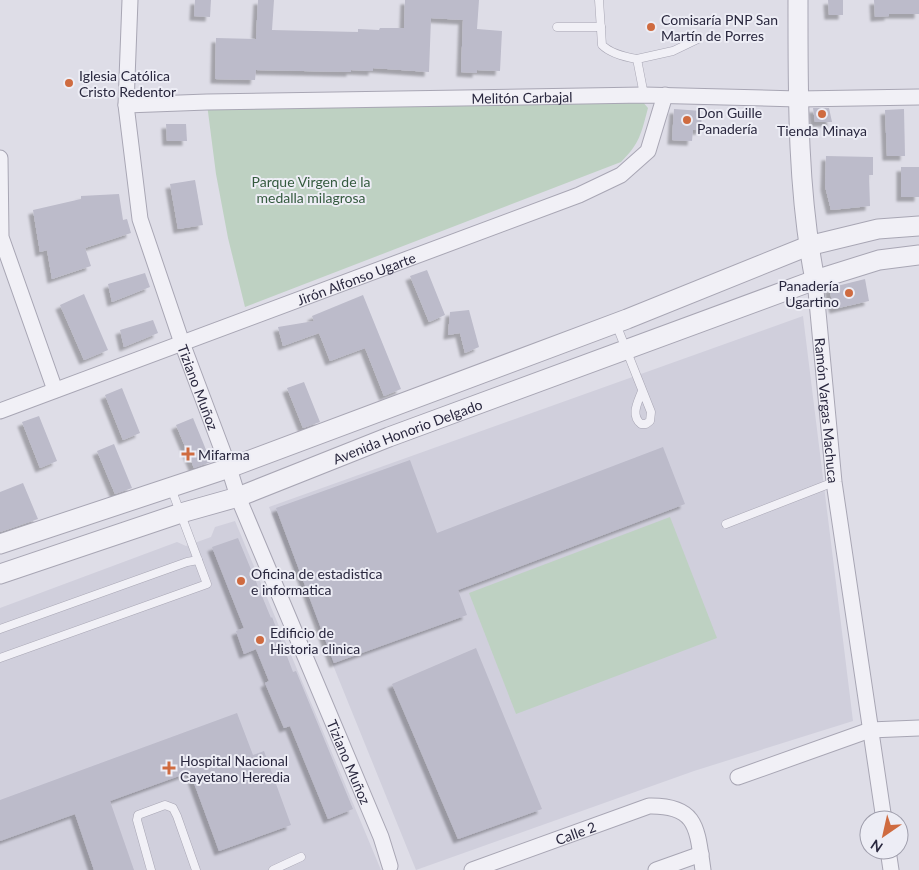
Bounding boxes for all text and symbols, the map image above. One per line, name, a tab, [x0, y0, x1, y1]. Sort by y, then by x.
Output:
place label: Comisaría PNP San Martín de Porres	[661, 11, 778, 44]
marker: Comisaría PNP San Martín de Porres	[645, 21, 657, 33]
place label: Iglesia Católica Cristo Redentor	[79, 67, 176, 100]
marker: Iglesia Católica Cristo Redentor	[63, 77, 75, 89]
street label: Melitón Carbajal	[471, 88, 573, 106]
place label: Don Guille Panadería	[697, 104, 762, 137]
marker: Tienda Minaya	[816, 108, 828, 120]
marker: Don Guille Panadería	[681, 114, 693, 126]
place label: Tienda Minaya	[777, 122, 867, 139]
park label: Parque Virgen de la medalla milagrosa	[252, 173, 370, 206]
street label: Jirón Alfonso Ugarte	[294, 248, 418, 308]
place label: Panadería Ugartino	[778, 277, 839, 310]
marker: Panadería Ugartino	[843, 287, 855, 299]
street label: Ramón Vargas Machuca	[812, 337, 843, 484]
street label: Tiziano Muñoz	[175, 342, 222, 432]
street label: Avenida Honorio Delgado	[330, 395, 484, 467]
place label: Mifarma	[198, 446, 250, 463]
marker: Mifarma	[182, 448, 194, 460]
place label: Oficina de estadistica e informatica	[251, 565, 382, 598]
marker: Oficina de estadistica e informatica	[235, 575, 247, 587]
place label: Edificio de Historia clinica	[270, 624, 360, 657]
marker: Edificio de Historia clinica	[254, 634, 266, 646]
street label: Tiziano Muñoz	[324, 717, 375, 807]
place label: Hospital Nacional Cayetano Heredia	[180, 752, 290, 785]
marker: Hospital Nacional Cayetano Heredia	[162, 761, 176, 775]
north arrow	[859, 810, 909, 860]
street label: Calle 2	[553, 817, 598, 848]
text: N	[867, 836, 886, 856]

